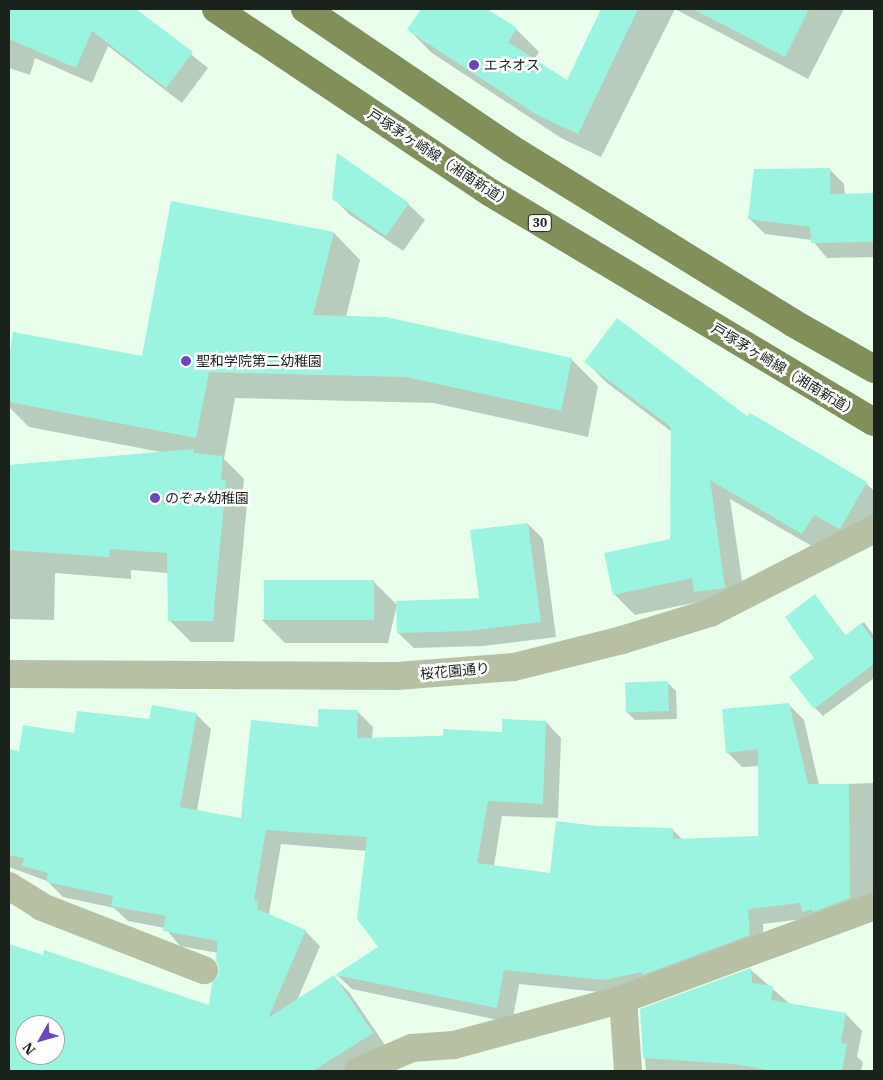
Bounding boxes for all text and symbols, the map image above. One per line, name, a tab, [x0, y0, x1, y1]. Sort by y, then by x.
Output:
place label: エネオス	[484, 57, 540, 73]
marker: エネオス	[468, 59, 480, 71]
street label: 戸塚茅ヶ崎線（湘南新道）	[365, 105, 515, 211]
road number: 30	[528, 214, 552, 232]
street label: 戸塚茅ヶ崎線（湘南新道）	[709, 320, 861, 420]
place label: 聖和学院第二幼稚園	[196, 353, 322, 369]
marker: 聖和学院第二幼稚園	[180, 355, 192, 367]
place label: のぞみ幼稚園	[165, 490, 249, 506]
marker: のぞみ幼稚園	[149, 492, 161, 504]
street label: 桜花園通り	[419, 660, 491, 682]
north arrow	[15, 1015, 65, 1065]
text: N	[18, 1039, 39, 1059]

